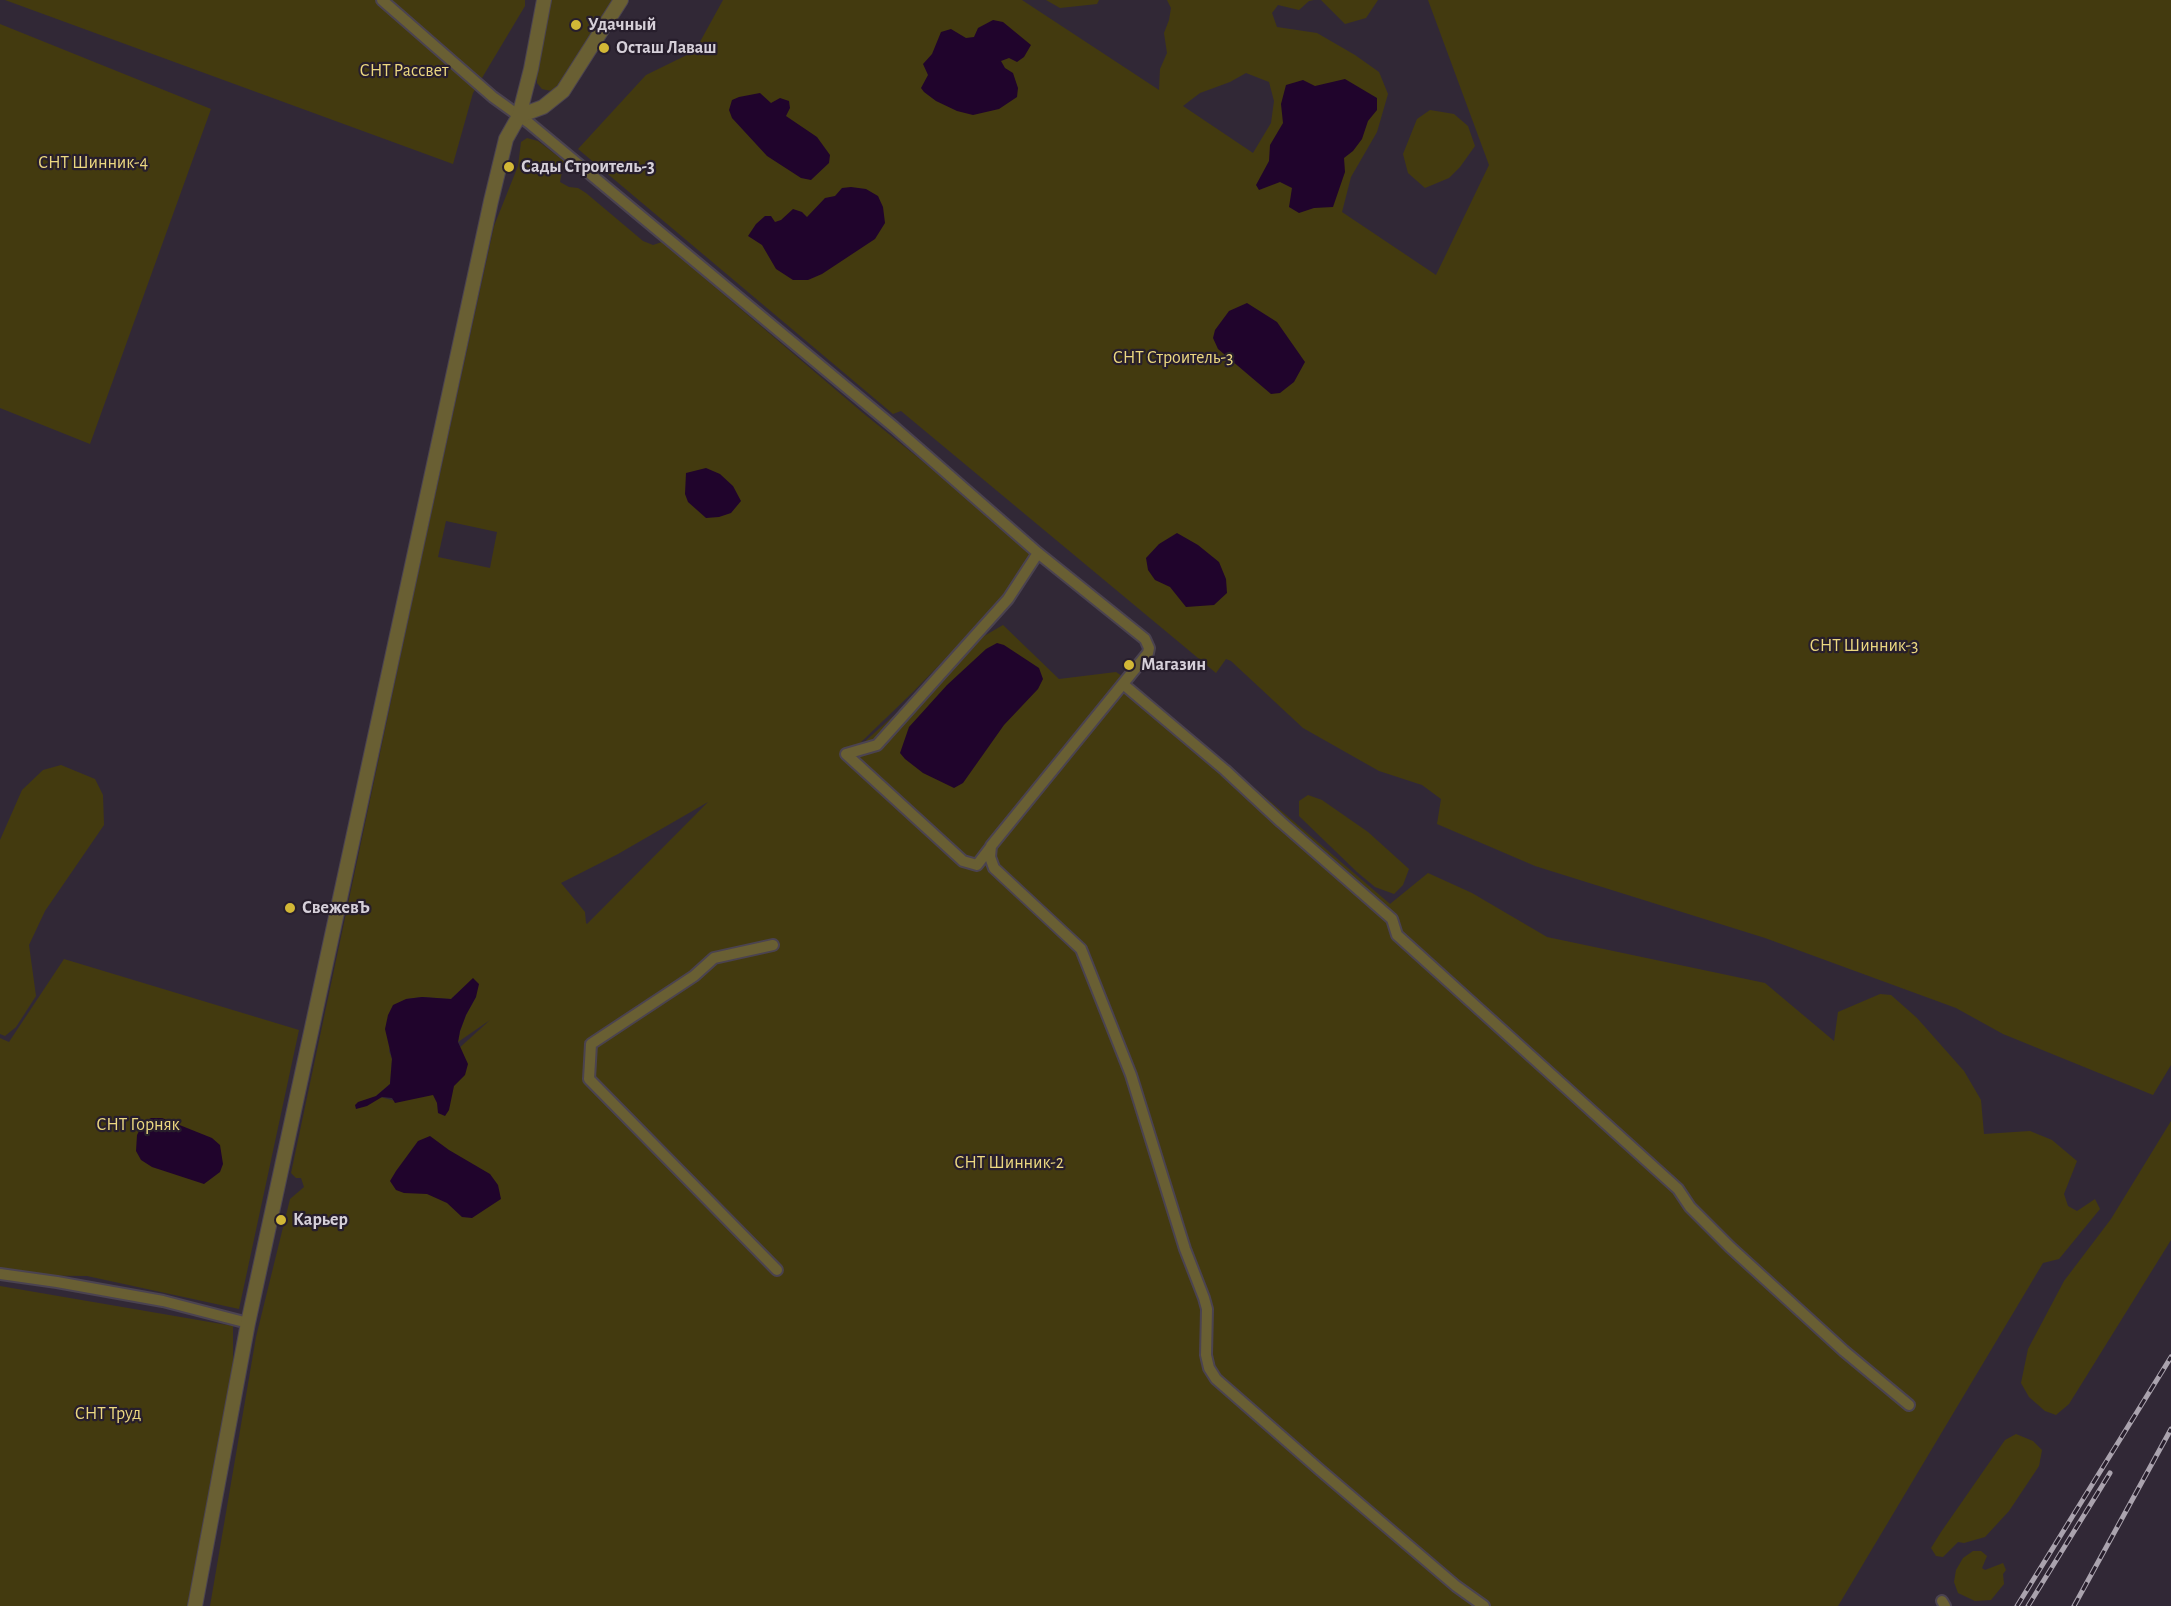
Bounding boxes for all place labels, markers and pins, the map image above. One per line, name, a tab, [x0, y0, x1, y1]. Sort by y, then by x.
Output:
place label: Удачный	[588, 14, 656, 36]
marker: Удачный	[569, 18, 583, 32]
place label: Осташ Лаваш	[616, 37, 717, 59]
marker: Осташ Лаваш	[597, 41, 611, 55]
place label: Сады Строитель-3	[521, 156, 655, 178]
marker: Сады Строитель-3	[502, 160, 516, 174]
place label: Магазин	[1141, 654, 1206, 676]
marker: Магазин	[1122, 658, 1136, 672]
place label: СвежевЪ	[302, 897, 370, 919]
marker: СвежевЪ	[283, 901, 297, 915]
place label: Карьер	[293, 1209, 348, 1231]
marker: Карьер	[274, 1213, 288, 1227]

